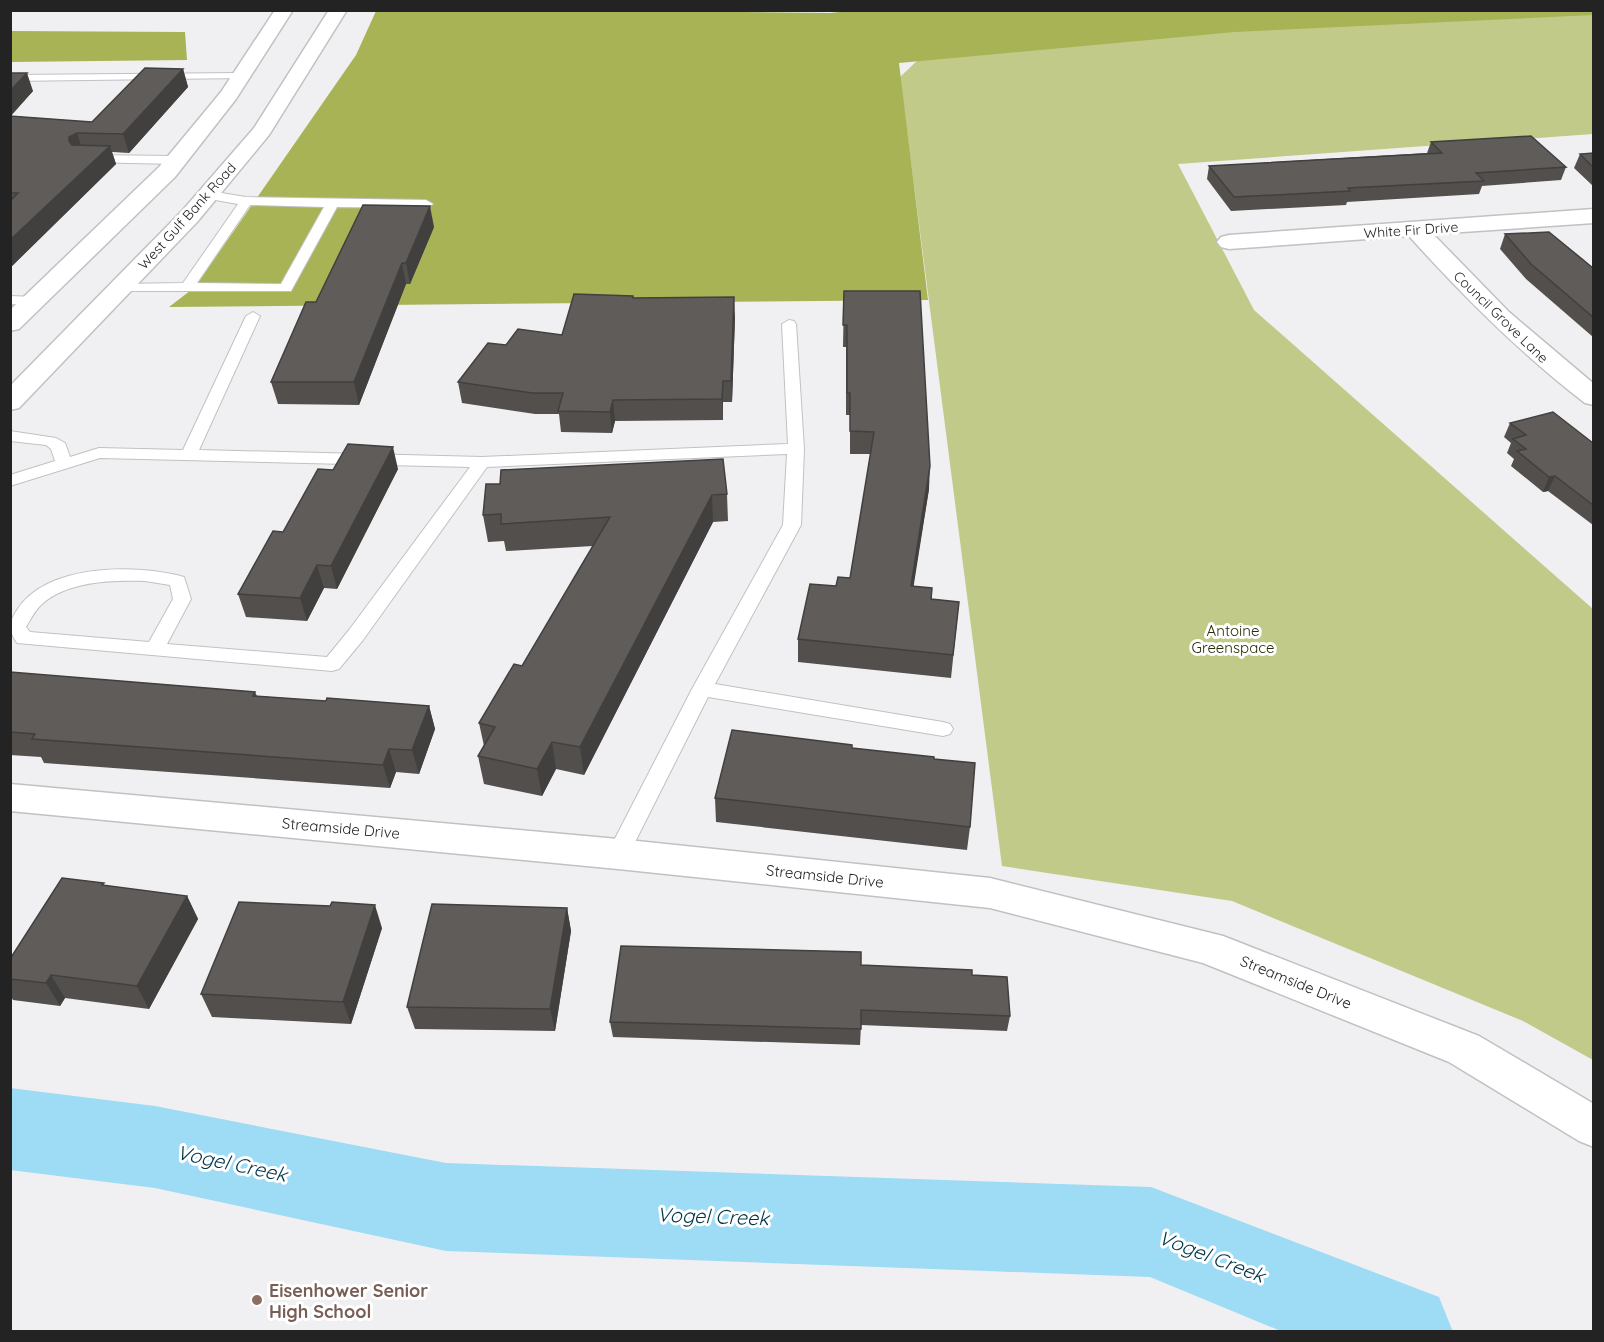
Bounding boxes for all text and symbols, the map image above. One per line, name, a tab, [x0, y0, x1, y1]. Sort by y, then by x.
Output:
street label: West Gulf Bank Road	[134, 159, 240, 273]
street label: White Fir Drive	[1363, 218, 1459, 242]
street label: Council Grove Lane	[1450, 267, 1552, 367]
park label: Antoine Greenspace	[1192, 621, 1274, 657]
street label: Streamside Drive	[281, 813, 401, 843]
street label: Streamside Drive	[765, 860, 885, 892]
street label: Streamside Drive	[1238, 951, 1354, 1013]
water label: Vogel Creek	[175, 1139, 292, 1187]
water label: Vogel Creek	[657, 1202, 772, 1231]
water label: Vogel Creek	[1155, 1224, 1271, 1289]
place label: Eisenhower Senior High School	[269, 1279, 428, 1323]
marker: Eisenhower Senior High School	[250, 1293, 264, 1307]

